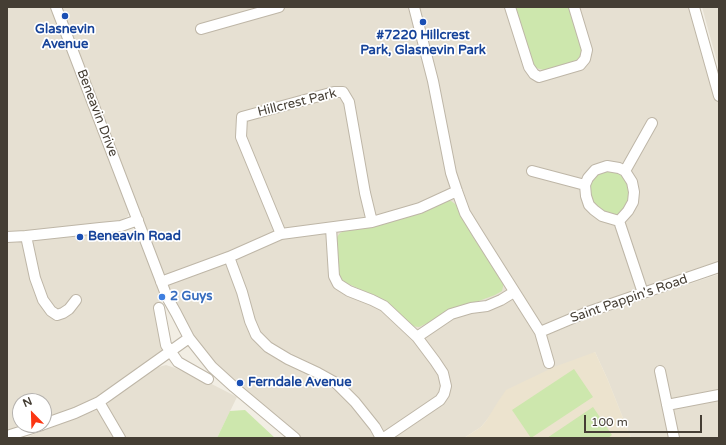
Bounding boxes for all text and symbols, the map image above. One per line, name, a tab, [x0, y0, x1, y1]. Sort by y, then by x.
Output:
marker: Glasnevin Avenue	[60, 11, 70, 21]
marker: #7220 Hillcrest Park, Glasnevin Park	[418, 17, 428, 27]
place label: Glasnevin Avenue	[35, 22, 95, 53]
place label: #7220 Hillcrest Park, Glasnevin Park	[360, 28, 486, 59]
street label: Beneavin Drive	[73, 67, 121, 159]
street label: Hillcrest Park	[256, 86, 338, 120]
place label: Beneavin Road	[88, 229, 181, 245]
marker: Beneavin Road	[75, 232, 85, 242]
street label: Saint Pappin's Road	[568, 272, 690, 326]
place label: 2 Guys	[170, 289, 213, 305]
marker: 2 Guys	[157, 292, 167, 302]
place label: Ferndale Avenue	[248, 375, 352, 391]
marker: Ferndale Avenue	[235, 378, 245, 388]
north arrow	[12, 393, 52, 433]
text: N	[21, 395, 34, 410]
scale bar	[586, 407, 704, 433]
text: 100 m	[591, 415, 628, 429]

